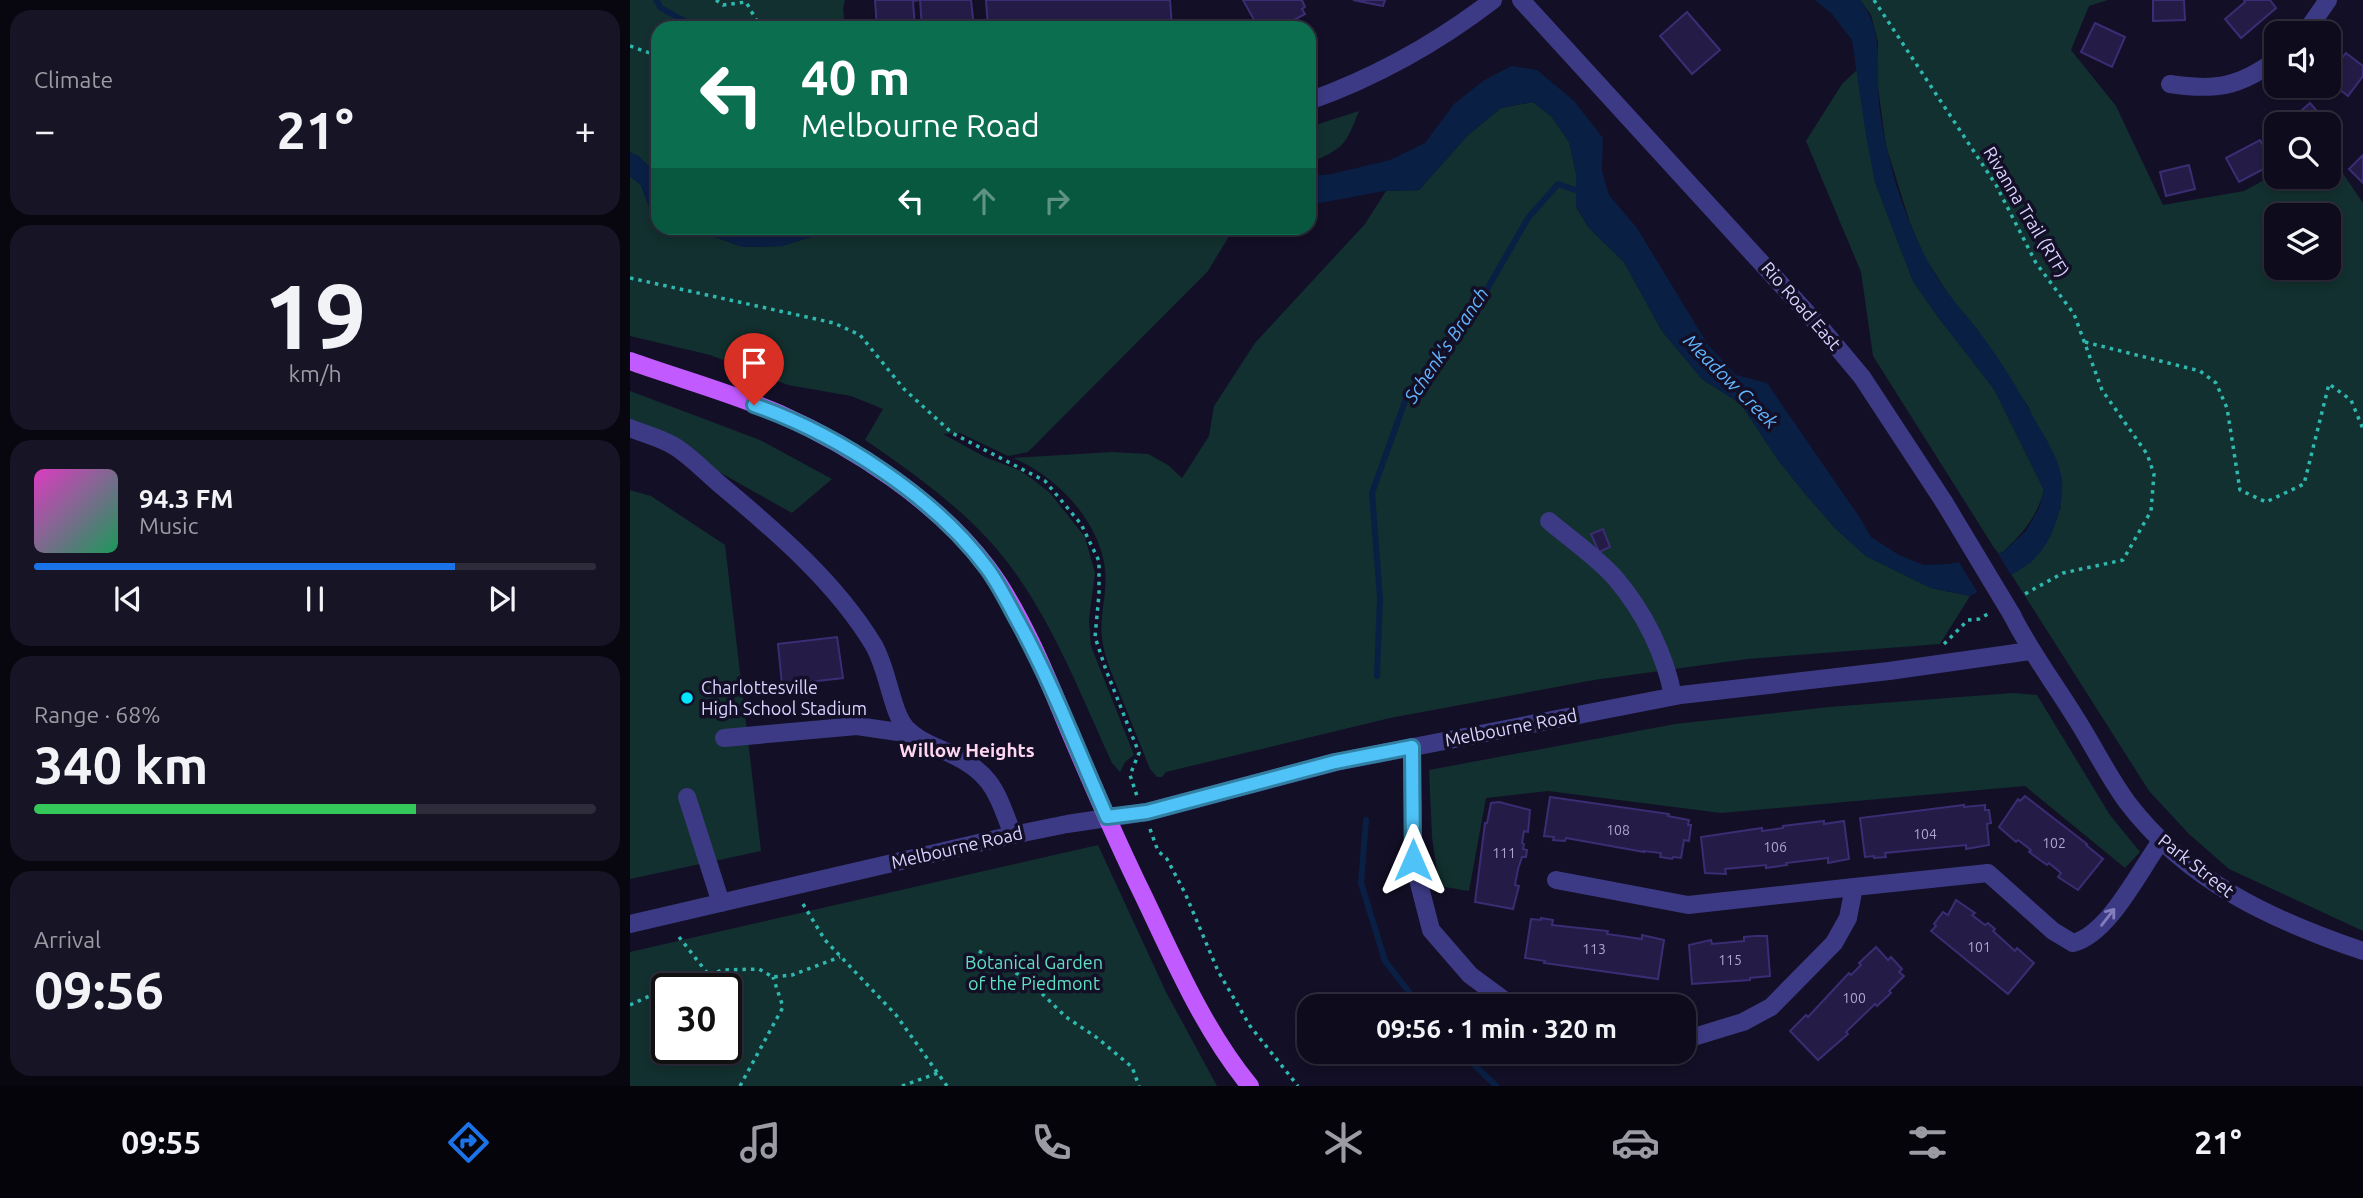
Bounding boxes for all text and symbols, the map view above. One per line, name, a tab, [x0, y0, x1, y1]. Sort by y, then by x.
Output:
map controls	[2264, 21, 2341, 280]
button: sound	[2264, 21, 2341, 98]
icon: left	[686, 49, 777, 140]
text: 40 m	[801, 49, 910, 104]
text: Climate	[34, 67, 113, 92]
text: 21°	[276, 101, 354, 159]
text: Melbourne Road	[801, 107, 1040, 143]
text: −	[34, 109, 55, 151]
text: +	[575, 109, 596, 151]
button: search	[2264, 112, 2341, 189]
street label: Rivanna Trail (RTF)	[1979, 143, 2074, 281]
icon: left	[892, 182, 930, 220]
icon: ahead	[965, 182, 1003, 220]
icon: right	[1038, 182, 1076, 220]
button: layers	[2264, 203, 2341, 280]
street label: Rio Road East	[1758, 257, 1845, 353]
text: 19	[264, 264, 366, 366]
water label: Schenk's Branch	[1399, 283, 1493, 408]
water label: Meadow Creek	[1679, 329, 1783, 433]
pin	[724, 333, 784, 405]
icon: arrive	[735, 344, 773, 382]
text: km/h	[288, 361, 342, 386]
text: 94.3 FM	[139, 484, 233, 513]
text: Music	[139, 513, 198, 538]
icon: previous	[109, 580, 147, 618]
icon: pause	[296, 580, 334, 618]
icon: next	[483, 580, 521, 618]
place label: Charlottesville High School Stadium	[701, 677, 867, 718]
marker: Charlottesville High School Stadium	[679, 690, 695, 706]
text: Range · 68%	[34, 702, 161, 727]
street label: Melbourne Road	[1443, 704, 1579, 750]
text: 340 km	[34, 736, 208, 794]
district label: Willow Heights	[899, 739, 1035, 761]
street label: Melbourne Road	[889, 822, 1024, 872]
house number: 108	[1606, 822, 1630, 838]
position arrow	[1376, 823, 1450, 897]
house number: 104	[1913, 826, 1937, 842]
street label: Park Street	[2155, 830, 2238, 901]
house number: 102	[2042, 835, 2066, 851]
house number: 106	[1763, 839, 1787, 855]
house number: 111	[1492, 845, 1516, 861]
one-way arrow	[2100, 908, 2115, 927]
text: Arrival	[34, 927, 101, 952]
house number: 101	[1967, 939, 1991, 955]
house number: 113	[1582, 941, 1606, 957]
park label: Botanical Garden of the Piedmont	[965, 952, 1103, 993]
house number: 115	[1718, 952, 1742, 968]
text: 09:56	[34, 961, 164, 1019]
speed limit sign: 30	[651, 973, 742, 1064]
house number: 100	[1842, 990, 1866, 1006]
text: 09:56 · 1 min · 320 m	[1376, 1014, 1617, 1043]
icon: directions	[444, 1118, 493, 1167]
icon: music	[736, 1118, 785, 1167]
icon: phone	[1027, 1118, 1076, 1167]
icon: climate	[1319, 1118, 1368, 1167]
icon: car	[1611, 1118, 1660, 1167]
icon: filters	[1903, 1118, 1952, 1167]
text: 09:55	[121, 1124, 201, 1160]
text: 21°	[2194, 1124, 2242, 1160]

